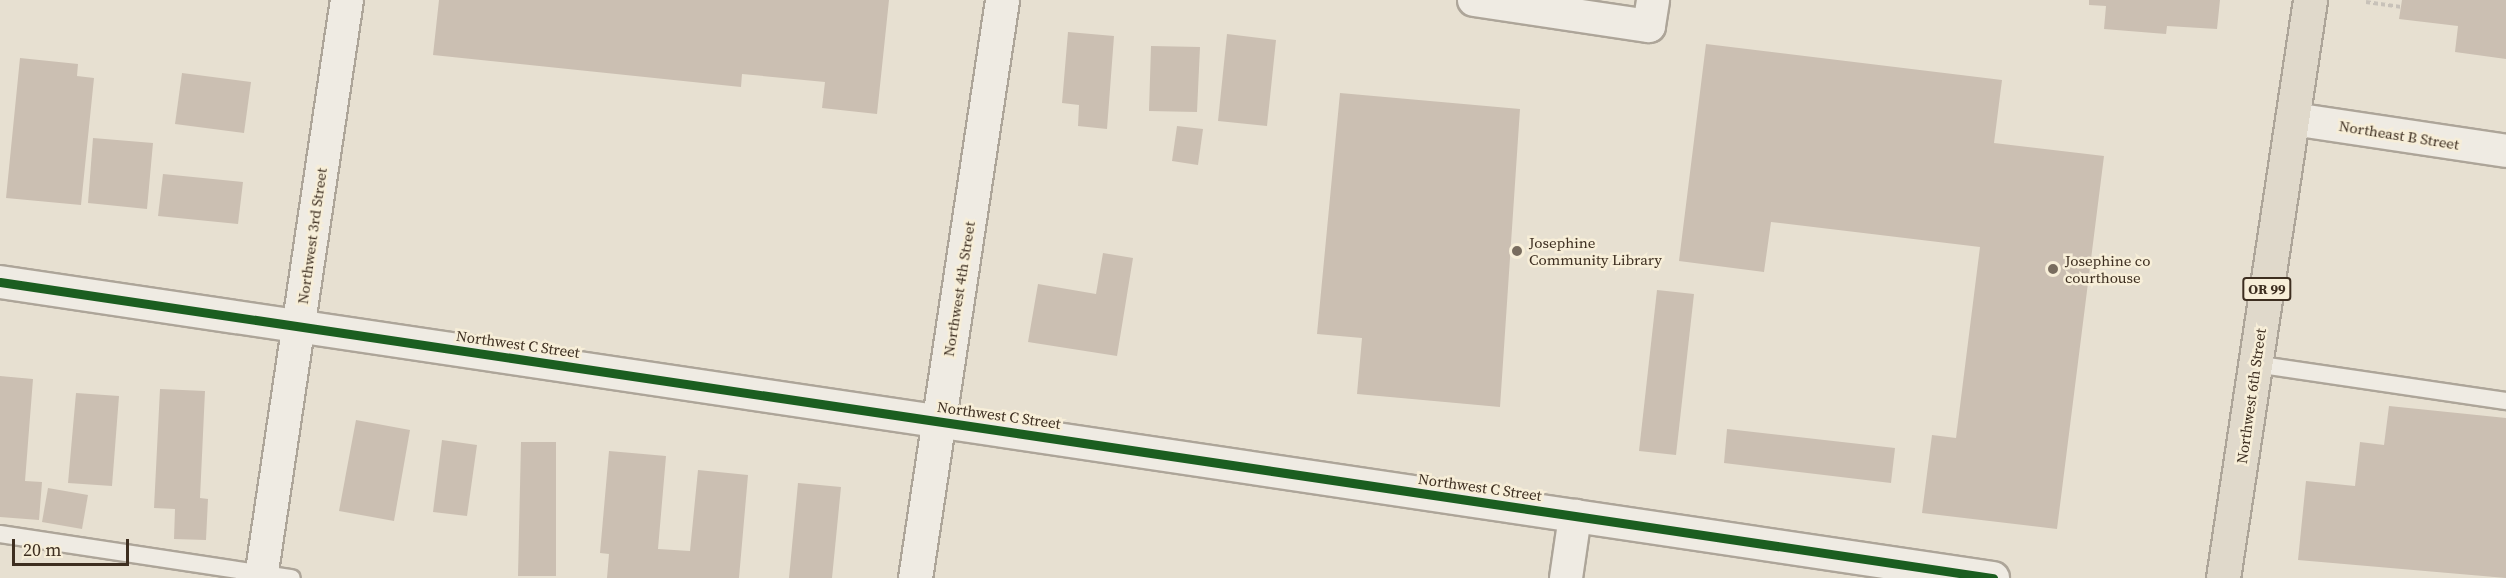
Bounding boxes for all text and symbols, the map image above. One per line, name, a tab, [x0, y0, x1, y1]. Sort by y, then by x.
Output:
street label: Northeast B Street	[2338, 117, 2460, 153]
street label: Northwest 3rd Street	[294, 167, 330, 305]
street label: Northwest 4th Street	[939, 220, 979, 358]
place label: Josephine Community Library	[1529, 233, 1662, 268]
marker: Josephine Community Library	[1510, 244, 1524, 258]
place label: Josephine co courthouse	[2065, 251, 2150, 286]
marker: Josephine co courthouse	[2046, 262, 2060, 276]
road number: OR 99	[2242, 278, 2292, 300]
street label: Northwest C Street	[455, 326, 581, 362]
street label: Northwest 6th Street	[2233, 327, 2269, 465]
street label: Northwest C Street	[936, 397, 1062, 433]
street label: Northwest C Street	[1417, 469, 1543, 505]
scale bar	[15, 527, 132, 565]
text: 20 m	[23, 537, 61, 562]

